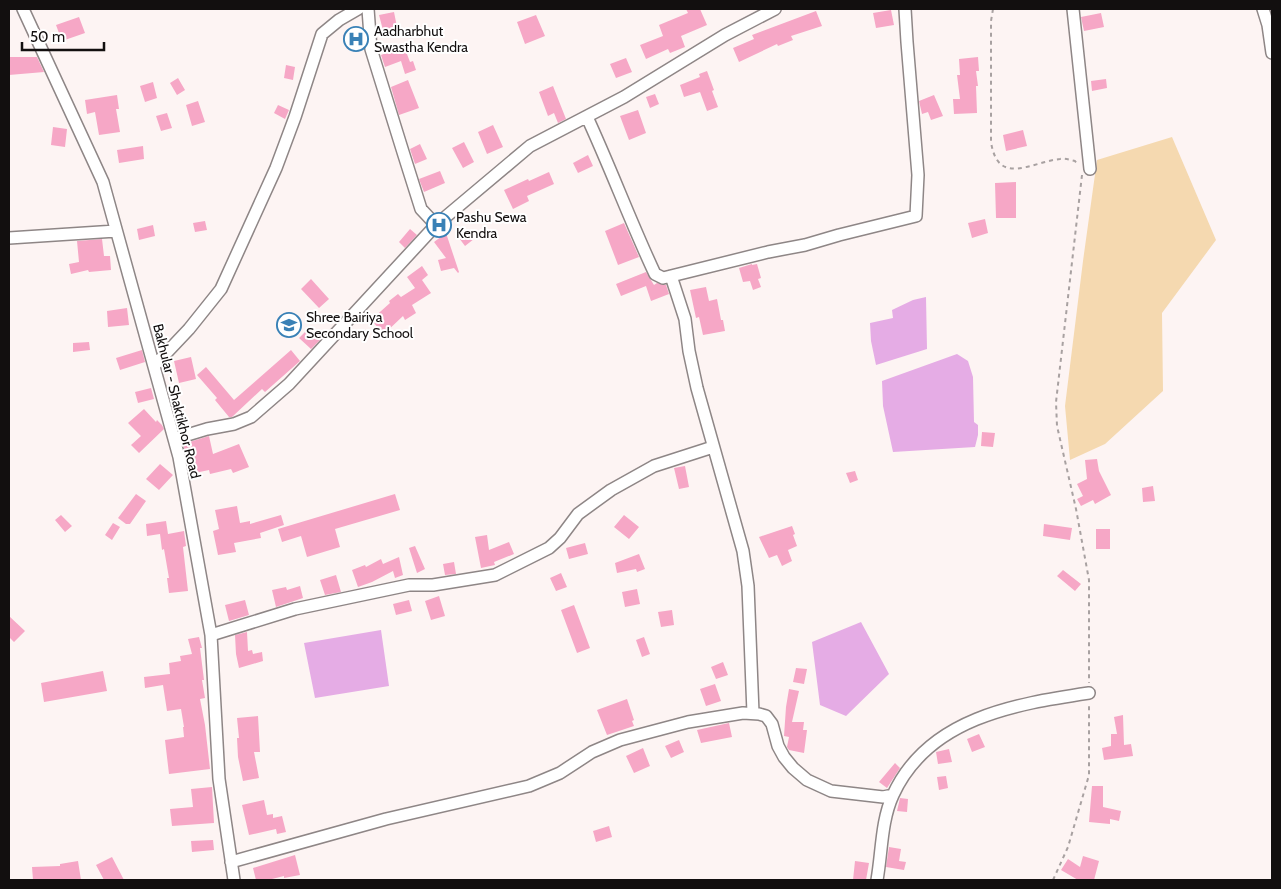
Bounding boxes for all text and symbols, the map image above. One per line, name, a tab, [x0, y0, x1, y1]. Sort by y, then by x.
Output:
scale bar	[22, 20, 105, 52]
place label: Aadharbhut Swastha Kendra	[374, 22, 468, 56]
hospital icon: Aadharbhut Swastha Kendra	[343, 26, 369, 52]
text: 50 m	[30, 28, 65, 46]
place label: Pashu Sewa Kendra	[456, 208, 527, 242]
hospital icon: Pashu Sewa Kendra	[426, 212, 452, 238]
place label: Shree Bairiya Secondary School	[306, 308, 414, 342]
school or university icon: Shree Bairiya Secondary School	[276, 312, 302, 338]
street label: Bakhular - Shaktikhor Road	[149, 322, 205, 480]

